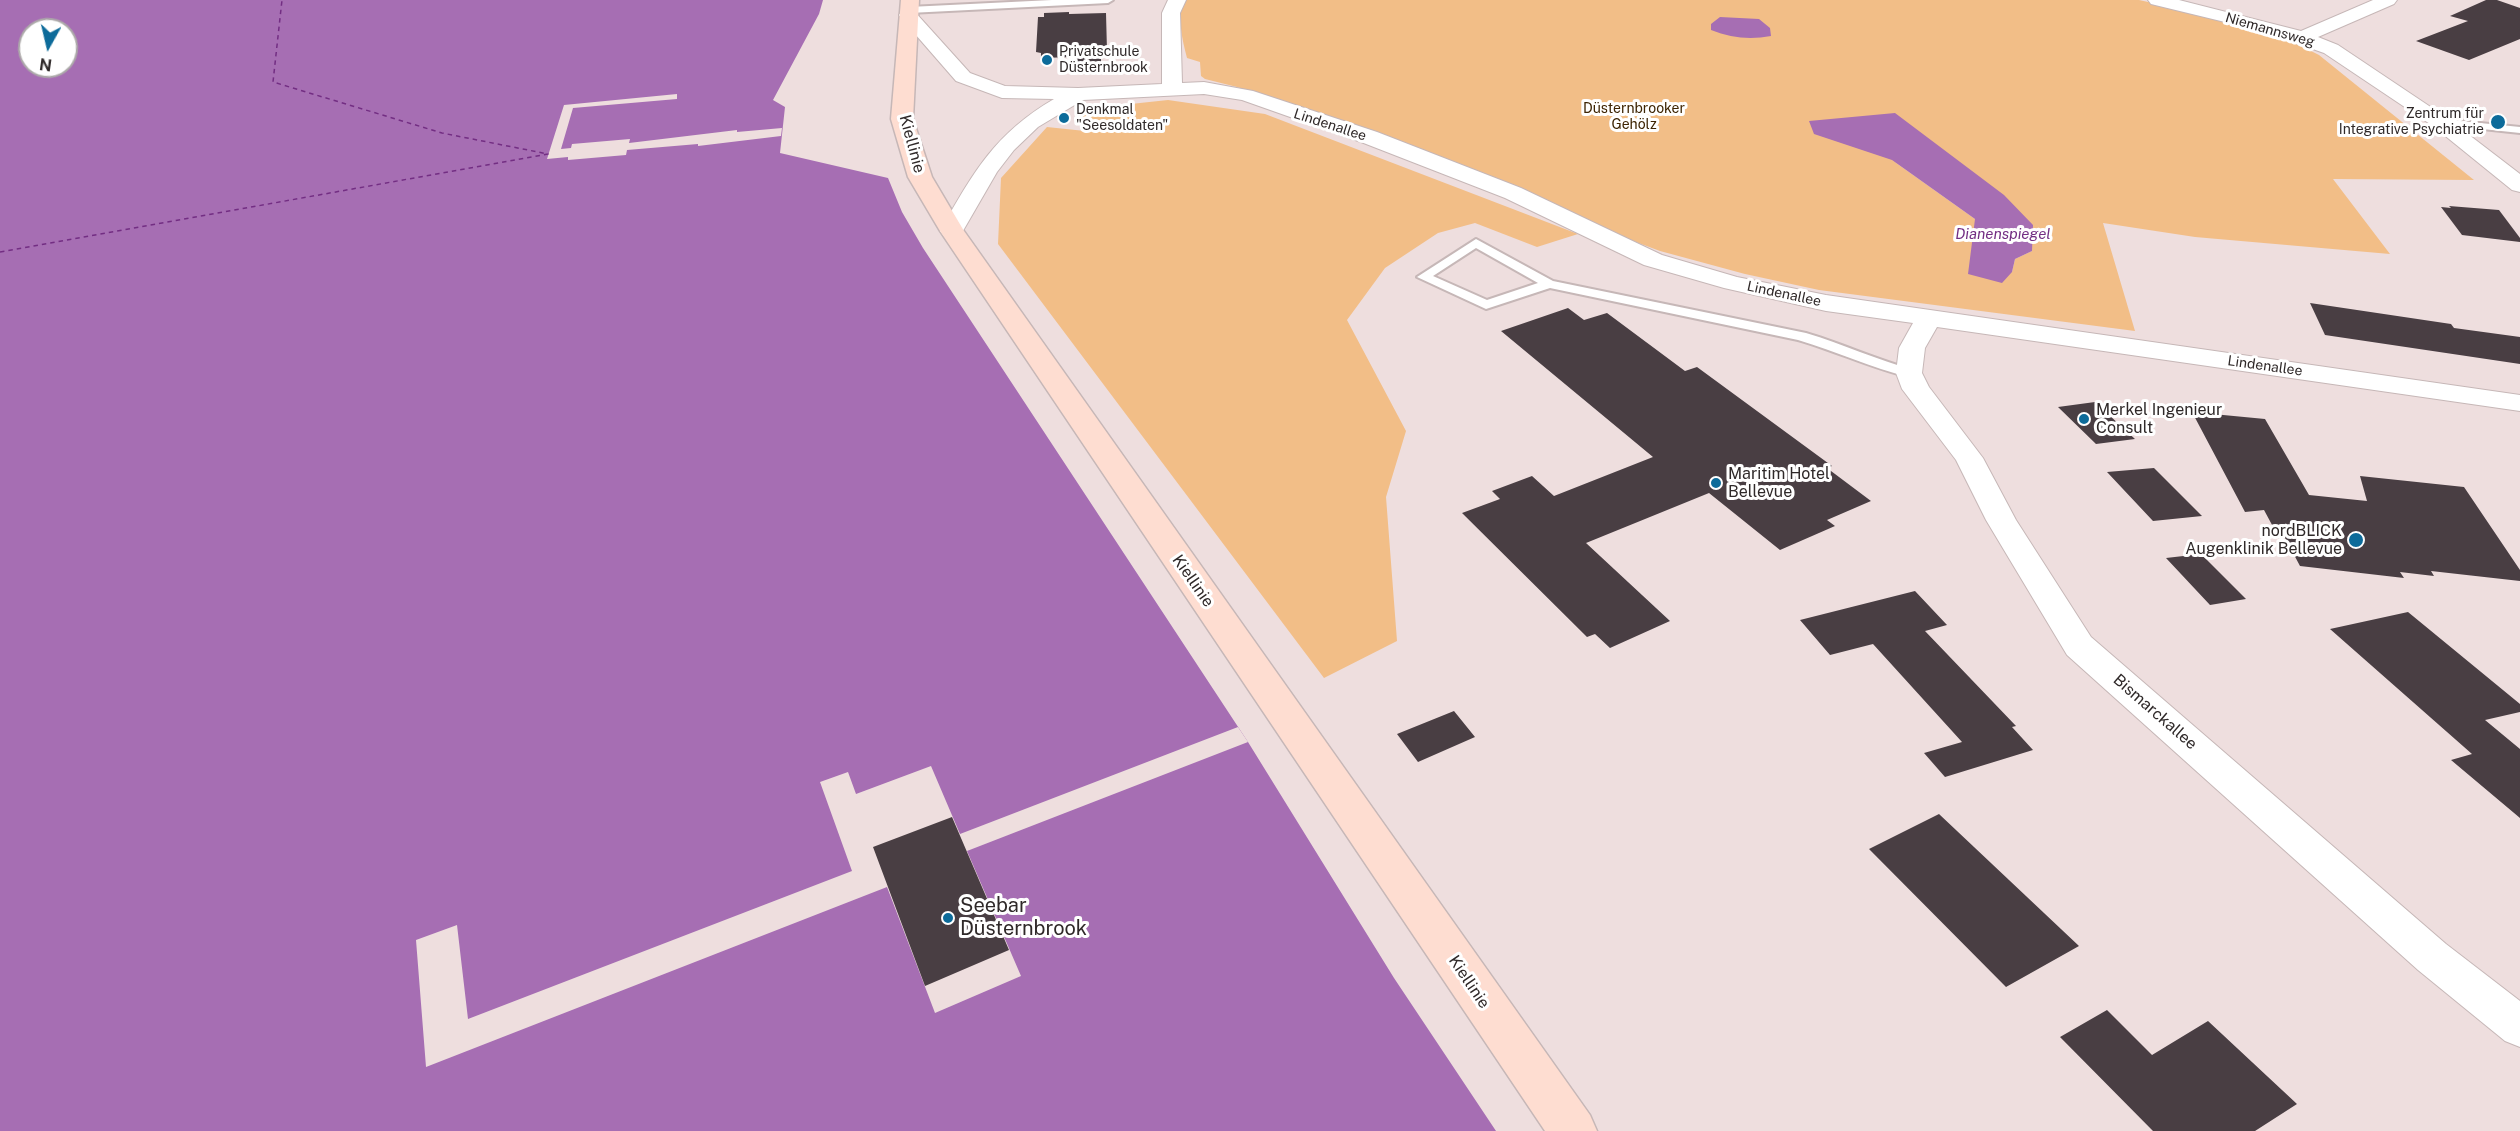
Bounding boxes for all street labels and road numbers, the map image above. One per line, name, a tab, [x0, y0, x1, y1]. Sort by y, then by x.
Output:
street label: Niemannsweg	[2223, 9, 2317, 51]
street label: Lindenallee	[1291, 105, 1369, 145]
street label: Kiellinie	[895, 113, 929, 175]
street label: Lindenallee	[1745, 278, 1823, 310]
street label: Lindenallee	[2226, 352, 2304, 380]
street label: Kiellinie	[1168, 551, 1218, 611]
street label: Bismarckallee	[2109, 670, 2201, 754]
street label: Kiellinie	[1444, 952, 1494, 1012]

